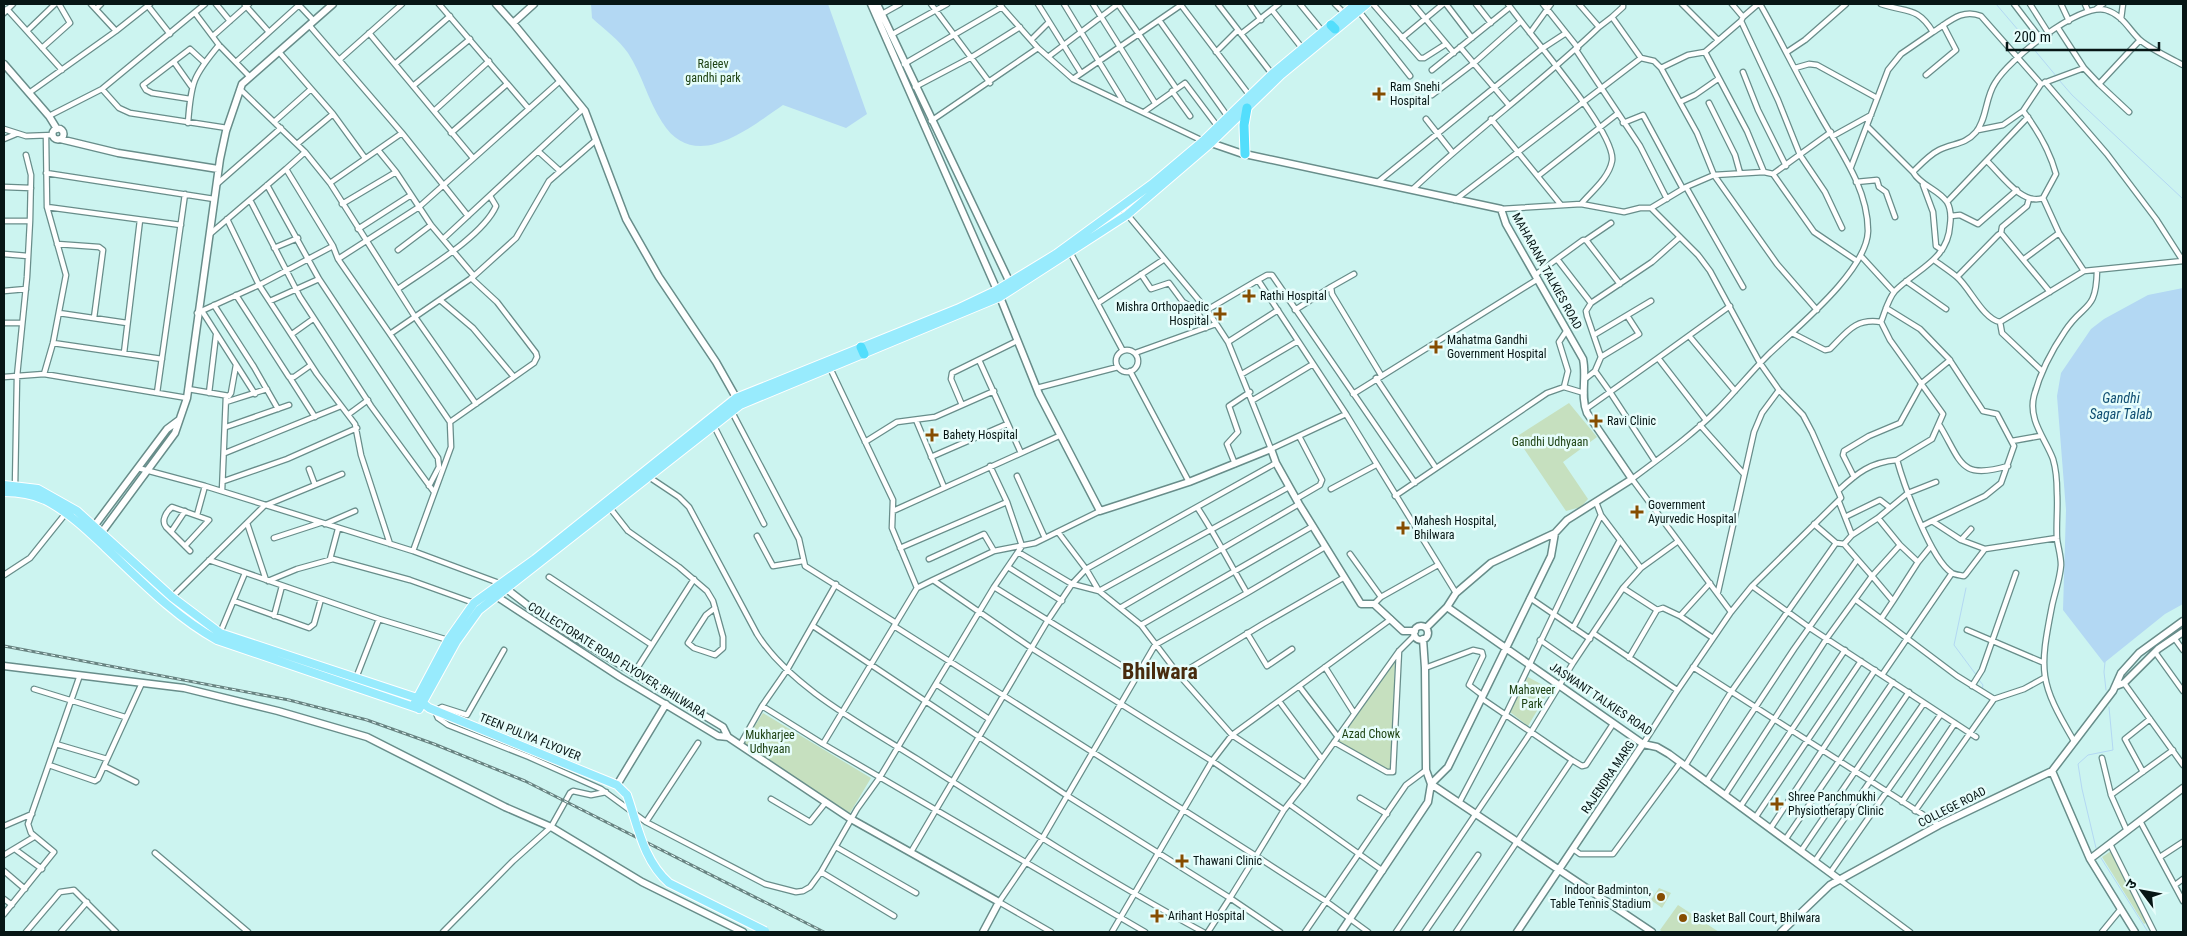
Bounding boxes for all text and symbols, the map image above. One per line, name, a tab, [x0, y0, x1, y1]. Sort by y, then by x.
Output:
scale bar	[2007, 20, 2160, 52]
text: 200 m	[2014, 28, 2051, 46]
park label: Rajeev gandhi park	[685, 57, 741, 85]
place label: Ram Snehi Hospital	[1390, 80, 1440, 108]
marker: Ram Snehi Hospital	[1372, 87, 1386, 101]
street label: MAHARANA TALKIES ROAD	[1509, 210, 1585, 332]
marker: Rathi Hospital	[1242, 289, 1256, 303]
place label: Rathi Hospital	[1260, 289, 1327, 303]
place label: Mishra Orthopaedic Hospital	[1116, 300, 1209, 328]
marker: Mishra Orthopaedic Hospital	[1213, 307, 1227, 321]
place label: Mahatma Gandhi Government Hospital	[1447, 333, 1547, 361]
marker: Mahatma Gandhi Government Hospital	[1429, 340, 1443, 354]
water label: Gandhi Sagar Talab	[2090, 390, 2153, 422]
marker: Ravi Clinic	[1589, 414, 1603, 428]
place label: Ravi Clinic	[1607, 414, 1657, 428]
marker: Bahety Hospital	[925, 428, 939, 442]
place label: Bahety Hospital	[943, 428, 1018, 442]
park label: Gandhi Udhyaan	[1512, 435, 1588, 449]
place label: Government Ayurvedic Hospital	[1648, 498, 1737, 526]
marker: Government Ayurvedic Hospital	[1630, 505, 1644, 519]
place label: Mahesh Hospital, Bhilwara	[1414, 514, 1496, 542]
marker: Mahesh Hospital, Bhilwara	[1396, 521, 1410, 535]
street label: COLLECTORATE ROAD FLYOVER, BHILWARA	[525, 599, 709, 721]
district label: Bhilwara	[1122, 659, 1198, 684]
street label: JASWANT TALKIES ROAD	[1547, 659, 1655, 739]
park label: Mahaveer Park	[1509, 683, 1555, 711]
street label: TEEN PULIYA FLYOVER	[477, 710, 583, 764]
park label: Azad Chowk	[1342, 727, 1401, 741]
park label: Mukharjee Udhyaan	[745, 728, 795, 756]
street label: RAJENDRA MARG	[1578, 738, 1638, 816]
street label: COLLEGE ROAD	[1916, 784, 1988, 830]
place label: Shree Panchmukhi Physiotherapy Clinic	[1788, 790, 1884, 818]
marker: Shree Panchmukhi Physiotherapy Clinic	[1770, 797, 1784, 811]
marker: Thawani Clinic	[1175, 854, 1189, 868]
place label: Thawani Clinic	[1193, 854, 1263, 868]
north arrow	[2117, 866, 2167, 916]
text: उ	[2122, 876, 2140, 892]
place label: Indoor Badminton, Table Tennis Stadium	[1550, 883, 1651, 911]
marker: Indoor Badminton, Table Tennis Stadium	[1655, 891, 1667, 903]
marker: Arihant Hospital	[1150, 909, 1164, 923]
place label: Arihant Hospital	[1168, 909, 1245, 923]
place label: Basket Ball Court, Bhilwara	[1693, 911, 1821, 925]
marker: Basket Ball Court, Bhilwara	[1677, 912, 1689, 924]

